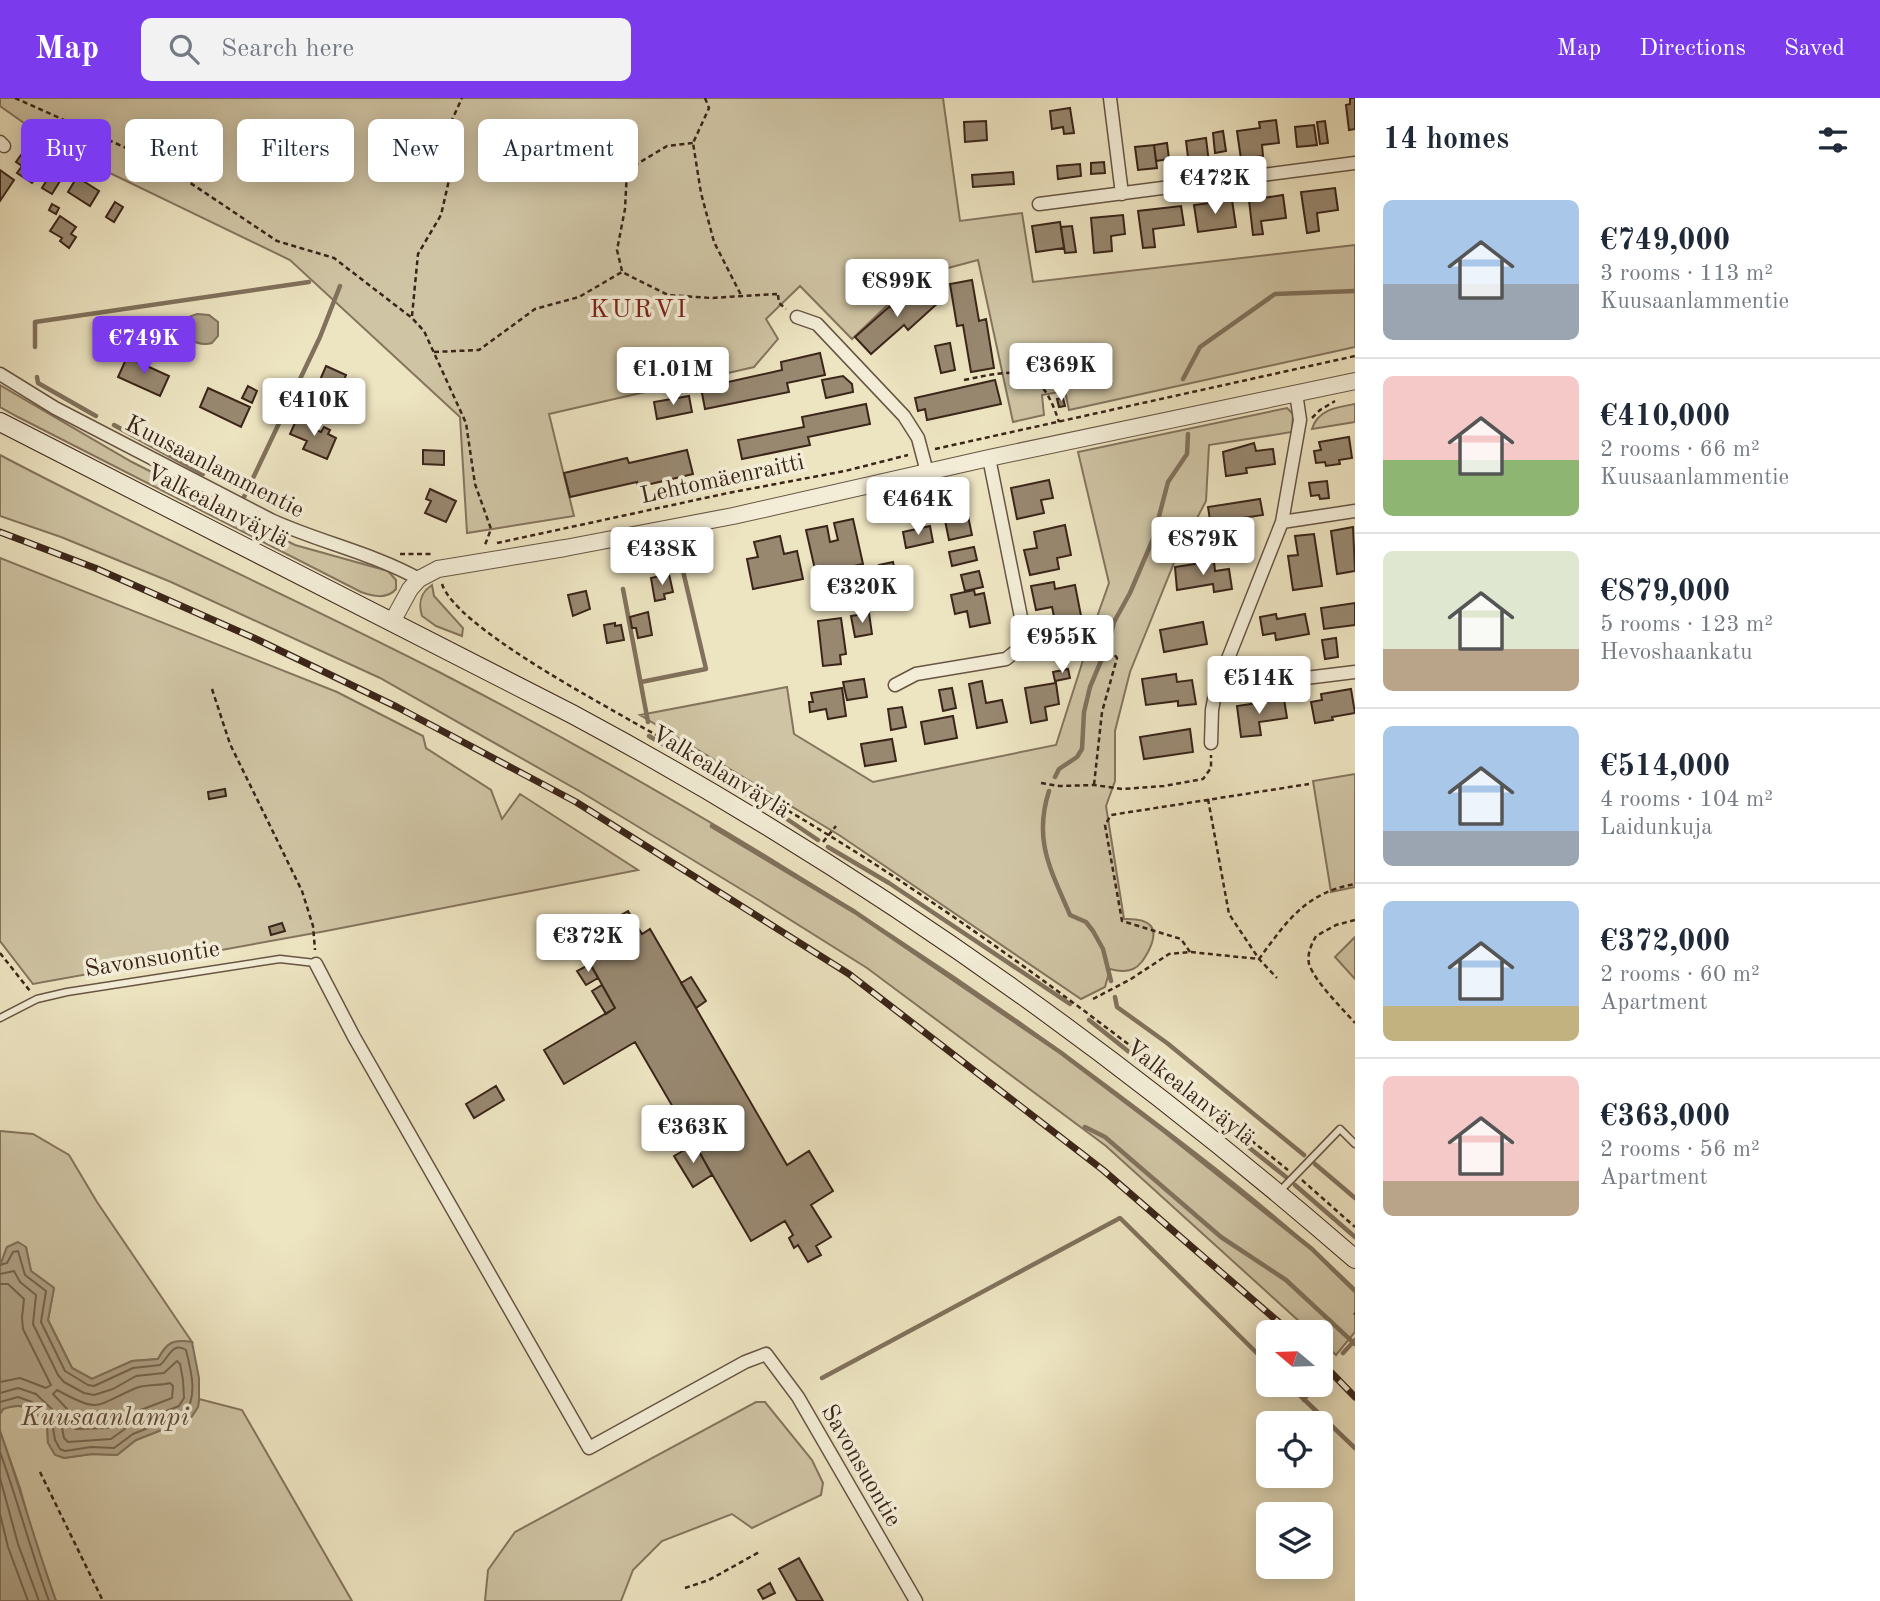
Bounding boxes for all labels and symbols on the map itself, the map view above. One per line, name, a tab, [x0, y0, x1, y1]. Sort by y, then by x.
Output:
pin: €472K	[1166, 156, 1264, 216]
pin: €899K	[848, 260, 946, 319]
district label: KURVI	[590, 297, 688, 323]
pin: €749K	[95, 316, 193, 376]
pin: €369K	[1012, 344, 1110, 403]
pin: €1.01M	[616, 348, 730, 407]
pin: €410K	[265, 378, 363, 438]
street label: Kuusaanlammentie	[121, 412, 307, 523]
street label: Lehtomäenraitti	[638, 451, 807, 509]
street label: Valkealanväylä	[142, 460, 293, 553]
pin: €464K	[869, 478, 967, 537]
pin: €879K	[1154, 518, 1252, 577]
pin: €438K	[613, 528, 711, 587]
pin: €320K	[813, 566, 911, 625]
pin: €955K	[1013, 616, 1111, 675]
pin: €514K	[1210, 656, 1308, 716]
street label: Valkealanväylä	[647, 722, 793, 823]
pin: €372K	[539, 914, 637, 974]
street label: Savonsuontie	[83, 937, 222, 982]
street label: Valkealanväylä	[1121, 1036, 1259, 1151]
pin: €363K	[644, 1105, 742, 1165]
north arrow	[1256, 1320, 1334, 1396]
street label: Savonsuontie	[816, 1401, 905, 1531]
water label: Kuusaanlampi	[20, 1405, 189, 1431]

